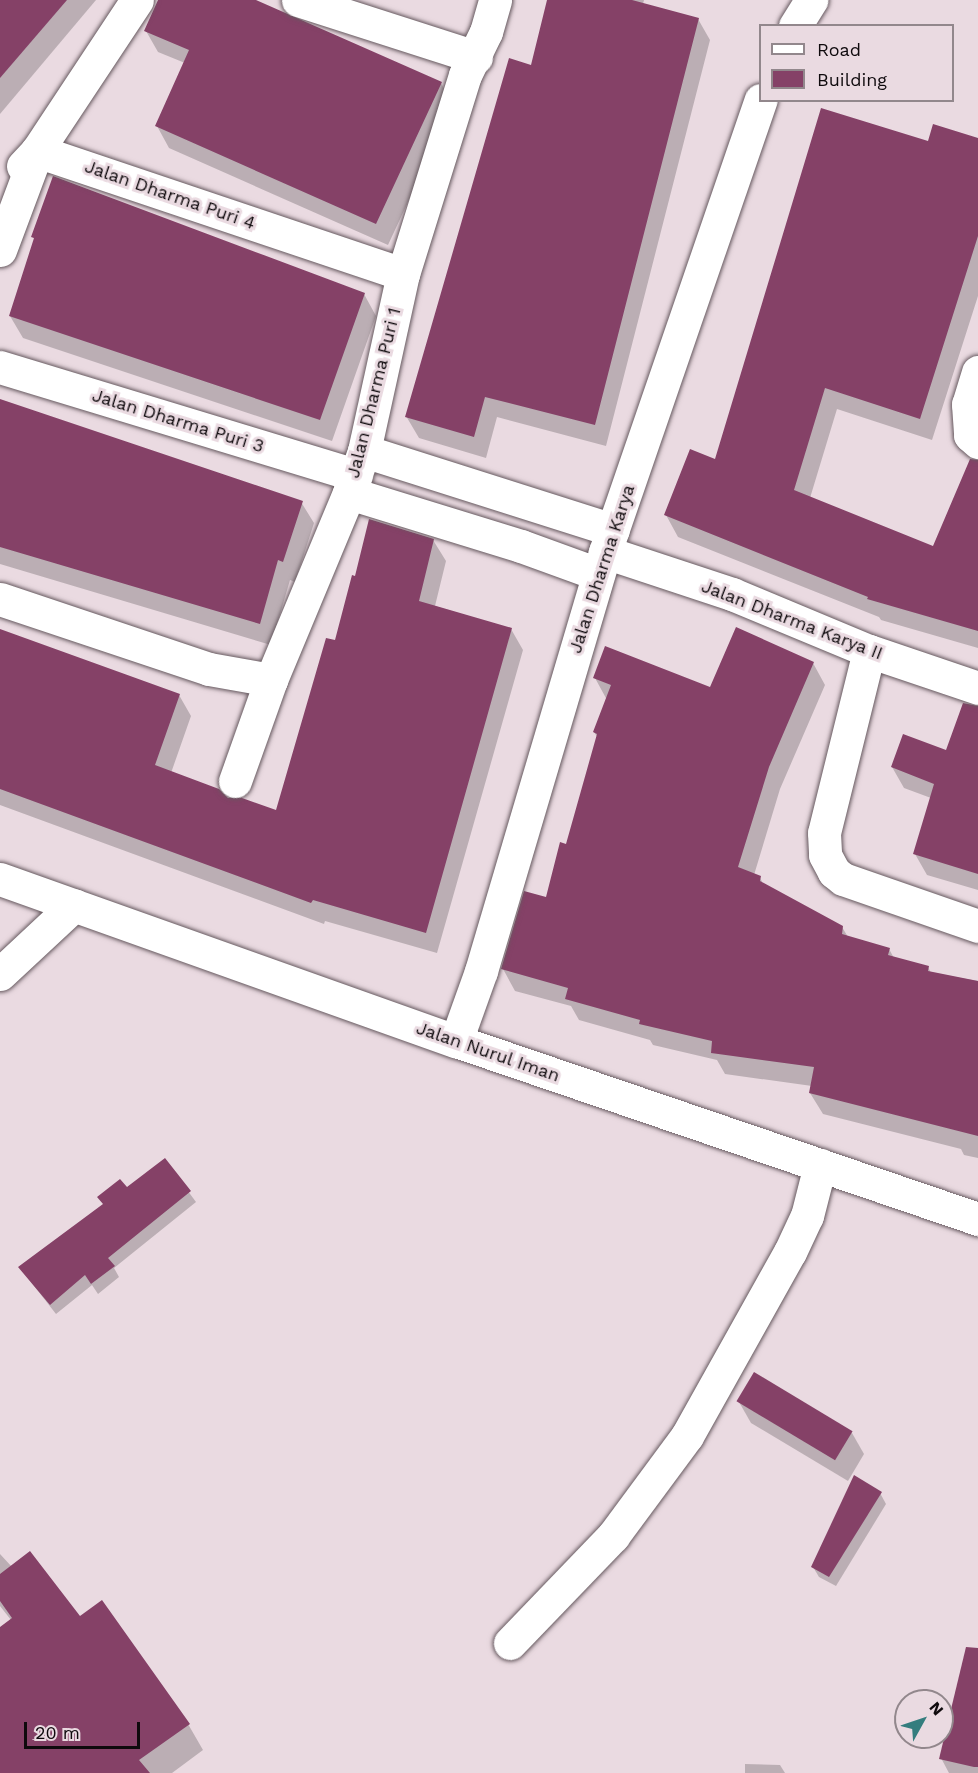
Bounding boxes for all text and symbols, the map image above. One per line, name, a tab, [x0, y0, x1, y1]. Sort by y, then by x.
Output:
legend	[759, 24, 954, 102]
text: Road	[817, 39, 861, 60]
text: Building	[817, 69, 887, 90]
street label: Jalan Dharma Puri 4	[82, 156, 258, 234]
street label: Jalan Dharma Puri 1	[342, 305, 406, 481]
street label: Jalan Dharma Puri 3	[89, 385, 267, 457]
street label: Jalan Dharma Karya	[564, 482, 640, 656]
street label: Jalan Dharma Karya II	[698, 575, 886, 665]
street label: Jalan Nurul Iman	[413, 1017, 563, 1087]
north arrow	[894, 1689, 954, 1749]
text: N	[926, 1698, 948, 1719]
scale bar	[27, 1710, 142, 1748]
text: 20 m	[35, 1722, 80, 1743]

